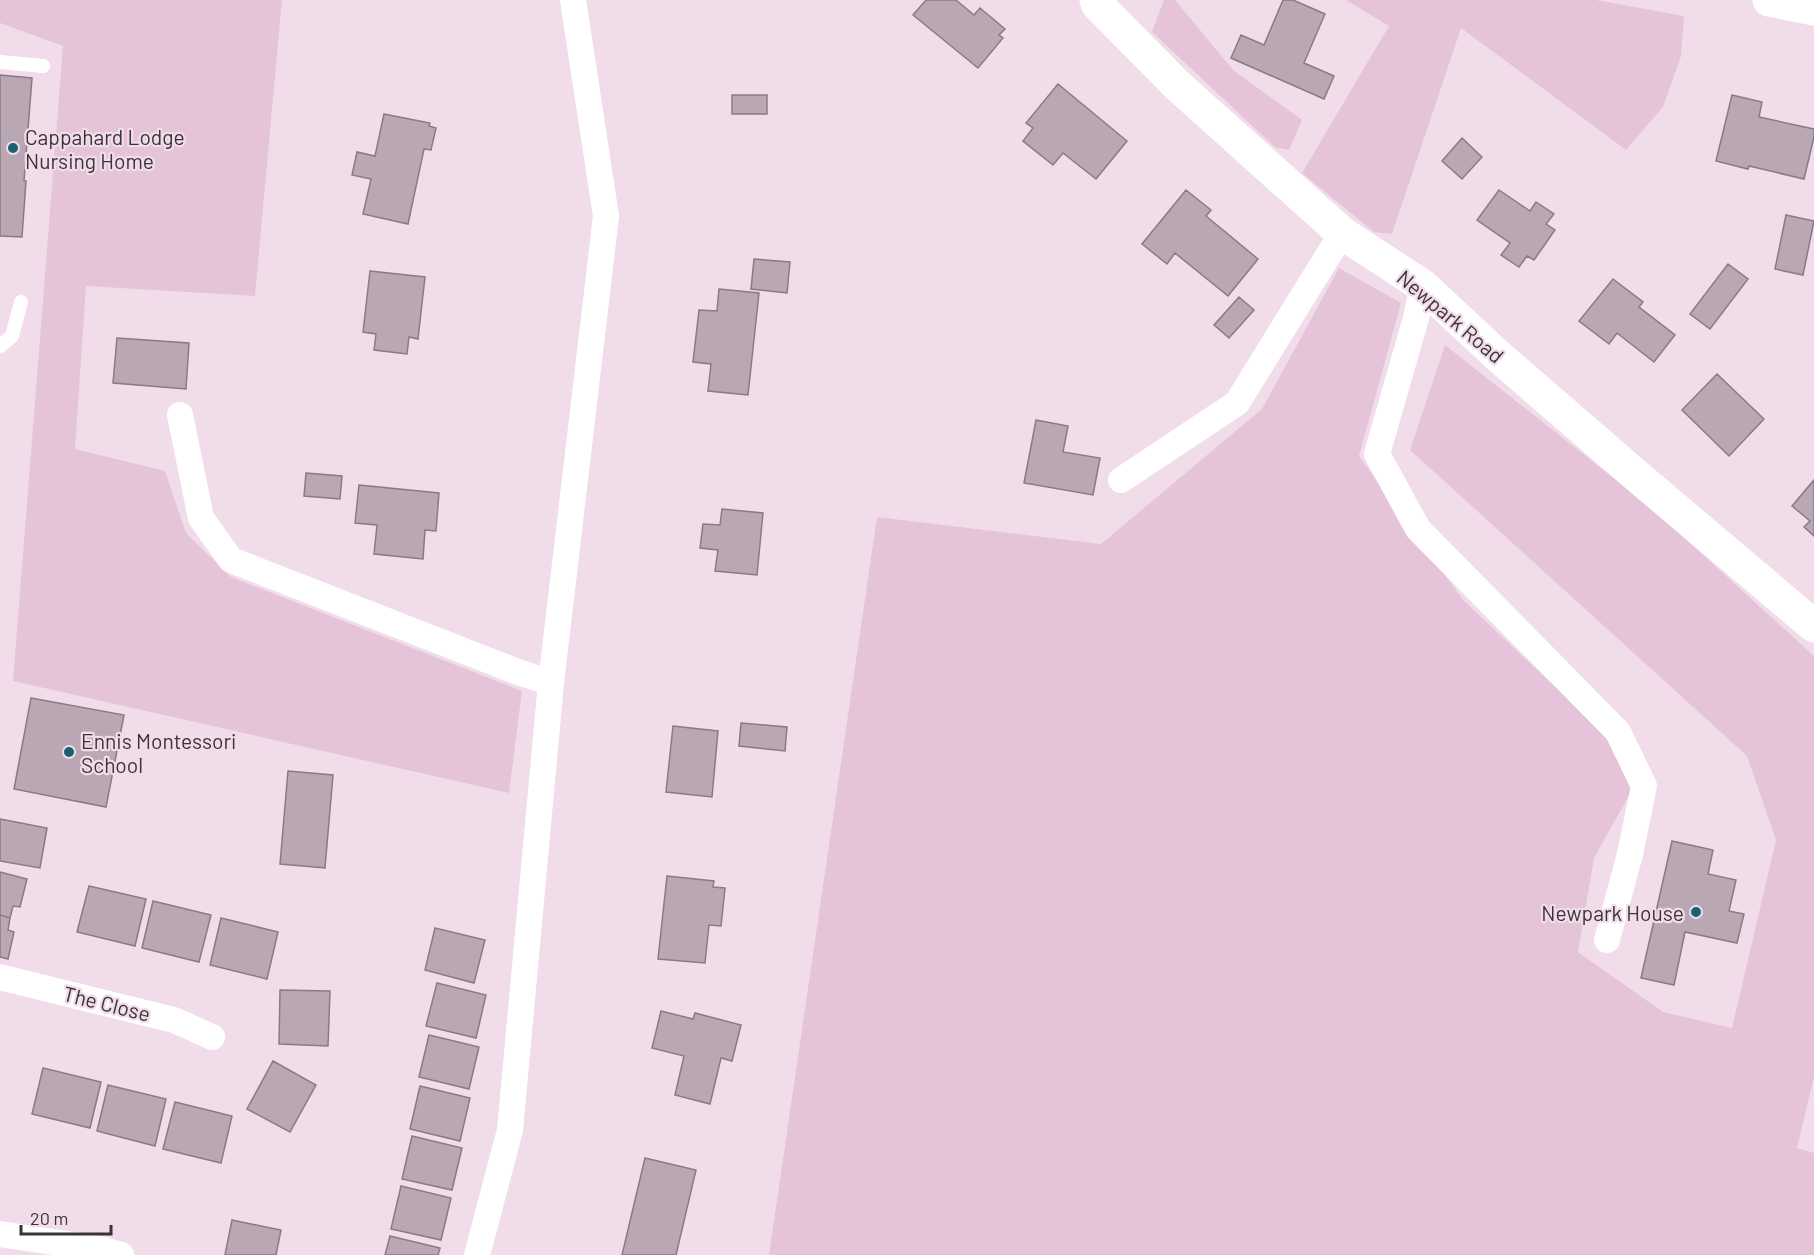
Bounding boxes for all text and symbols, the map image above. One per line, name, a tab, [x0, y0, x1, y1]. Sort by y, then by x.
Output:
place label: Cappahard Lodge Nursing Home	[25, 124, 185, 173]
marker: Cappahard Lodge Nursing Home	[6, 141, 20, 155]
street label: Newpark Road	[1393, 264, 1509, 368]
place label: Ennis Montessori School	[81, 728, 236, 777]
marker: Ennis Montessori School	[62, 745, 76, 759]
place label: Newpark House	[1541, 900, 1684, 925]
marker: Newpark House	[1689, 905, 1703, 919]
street label: The Close	[61, 980, 153, 1026]
scale bar	[21, 1198, 111, 1236]
text: 20 m	[30, 1207, 68, 1229]

